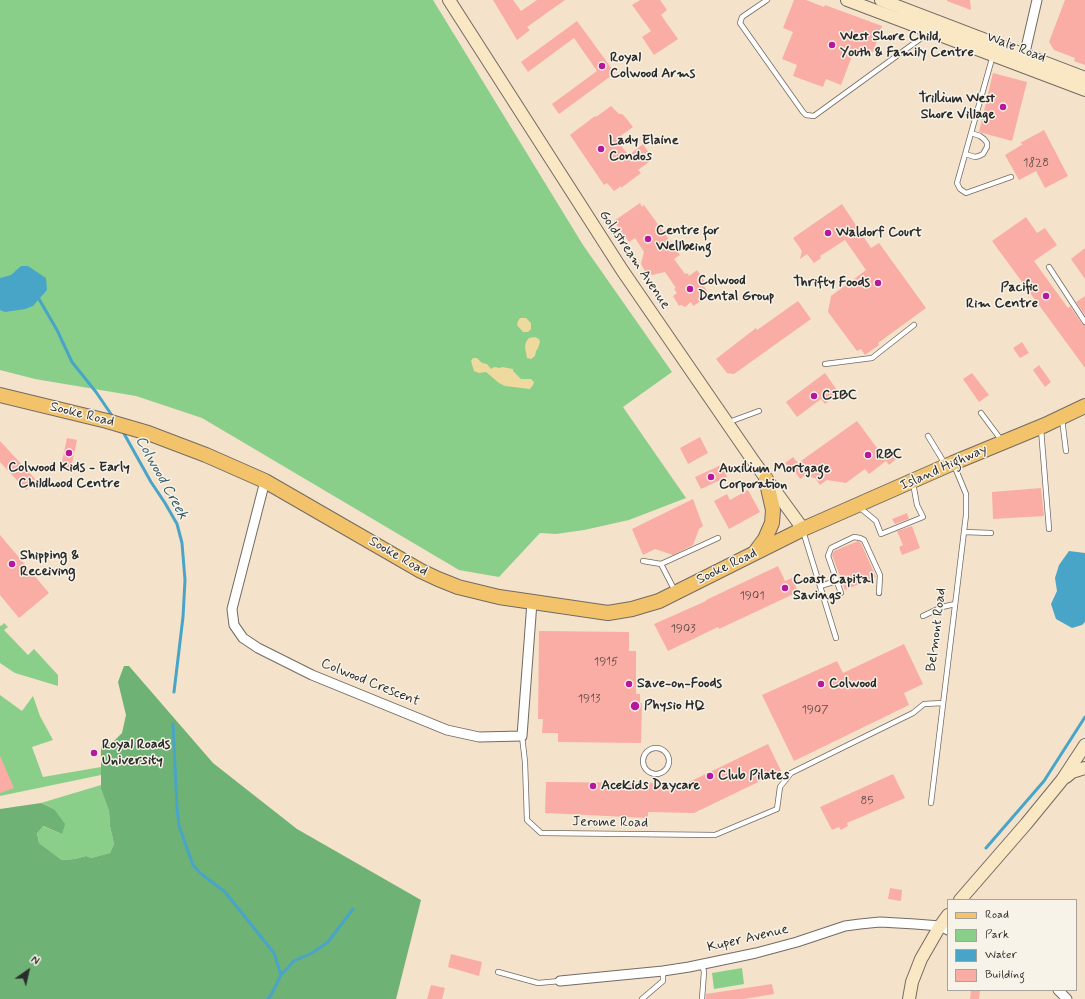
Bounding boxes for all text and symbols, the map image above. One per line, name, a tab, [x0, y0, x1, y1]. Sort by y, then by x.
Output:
place label: West Shore Child, Youth & Family Centre	[840, 29, 974, 62]
street label: Wale Road	[984, 29, 1048, 67]
marker: West Shore Child, Youth & Family Centre	[827, 40, 837, 50]
place label: Royal Colwood Arms	[610, 50, 695, 82]
marker: Royal Colwood Arms	[597, 61, 607, 71]
place label: Trillium West Shore Village	[919, 91, 995, 124]
marker: Trillium West Shore Village	[998, 102, 1008, 112]
place label: Lady Elaine Condos	[609, 133, 679, 166]
marker: Lady Elaine Condos	[596, 144, 606, 154]
house number: 1828	[1023, 156, 1049, 170]
street label: Goldstream Avenue	[595, 207, 673, 313]
place label: Centre for Wellbeing	[656, 223, 719, 256]
place label: Waldorf Court	[836, 225, 922, 241]
marker: Waldorf Court	[823, 228, 833, 238]
marker: Centre for Wellbeing	[643, 234, 653, 244]
place label: Colwood Dental Group	[698, 273, 774, 306]
place label: Thrifty Foods	[793, 275, 870, 291]
marker: Thrifty Foods	[873, 278, 883, 288]
place label: Pacific Rim Centre	[966, 280, 1038, 312]
marker: Colwood Dental Group	[685, 284, 695, 294]
marker: Pacific Rim Centre	[1041, 291, 1051, 301]
place label: CIBC	[822, 388, 857, 404]
marker: CIBC	[809, 391, 819, 401]
street label: Sooke Road	[48, 399, 116, 431]
water label: Colwood Creek	[131, 433, 191, 523]
street label: Island Highway	[898, 441, 990, 495]
place label: RBC	[876, 447, 902, 463]
marker: Colwood Kids - Early Childhood Centre	[64, 448, 74, 458]
marker: RBC	[863, 450, 873, 460]
place label: Colwood Kids - Early Childhood Centre	[8, 460, 130, 492]
place label: Auxilium Mortgage Corporation	[719, 461, 830, 494]
marker: Auxilium Mortgage Corporation	[706, 472, 716, 482]
street label: Sooke Road	[365, 533, 431, 581]
street label: Sooke Road	[694, 545, 760, 589]
place label: Shipping & Receiving	[20, 548, 79, 580]
marker: Shipping & Receiving	[7, 559, 17, 569]
place label: Coast Capital Savings	[793, 572, 874, 604]
marker: Coast Capital Savings	[780, 583, 790, 593]
street label: Belmont Road	[924, 587, 950, 673]
house number: 1901	[739, 589, 765, 603]
house number: 1903	[670, 622, 696, 636]
house number: 1915	[594, 655, 618, 669]
street label: Colwood Crescent	[318, 656, 422, 710]
place label: Save-on-Foods	[637, 676, 722, 692]
place label: Colwood	[829, 676, 877, 692]
marker: Save-on-Foods	[624, 679, 634, 689]
marker: Colwood	[816, 679, 826, 689]
house number: 1913	[578, 692, 600, 706]
place label: Physio HQ	[644, 698, 705, 714]
marker: Physio HQ	[629, 700, 641, 712]
house number: 1907	[801, 703, 829, 717]
place label: Royal Roads University	[102, 737, 170, 770]
marker: Royal Roads University	[89, 748, 99, 758]
place label: Club Pilates	[718, 768, 789, 784]
marker: Club Pilates	[705, 771, 715, 781]
place label: AceKids Daycare	[601, 778, 700, 794]
marker: AceKids Daycare	[588, 781, 598, 791]
house number: 85	[860, 794, 874, 808]
street label: Jerome Road	[572, 814, 648, 832]
legend	[947, 899, 1077, 991]
text: Road	[985, 907, 1009, 923]
street label: Kuper Avenue	[706, 922, 790, 956]
text: Park	[985, 927, 1009, 943]
text: Water	[985, 947, 1017, 963]
north arrow	[8, 951, 48, 991]
text: N	[28, 953, 42, 969]
text: Building	[985, 967, 1025, 983]

